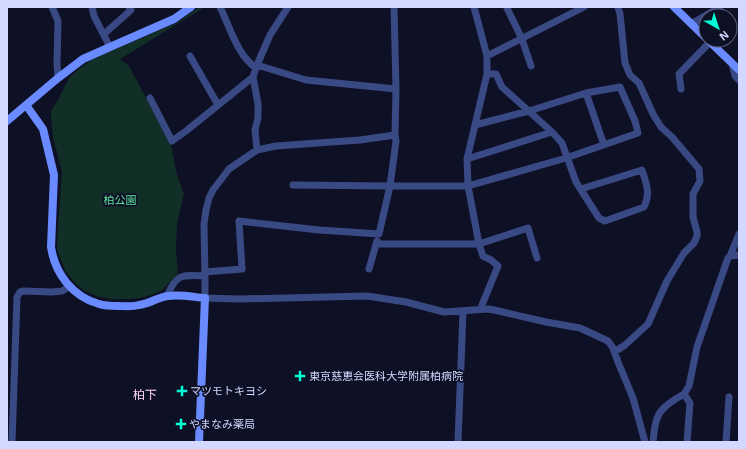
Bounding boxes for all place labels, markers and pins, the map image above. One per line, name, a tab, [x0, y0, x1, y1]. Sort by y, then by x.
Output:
marker: 東京慈恵会医科大学附属柏病院	[294, 370, 306, 382]
place label: 東京慈恵会医科大学附属柏病院	[309, 370, 463, 382]
place label: マツモトキヨシ	[190, 385, 267, 397]
marker: マツモトキヨシ	[177, 386, 187, 396]
place label: やまなみ薬局	[189, 418, 255, 430]
marker: やまなみ薬局	[176, 419, 186, 429]

